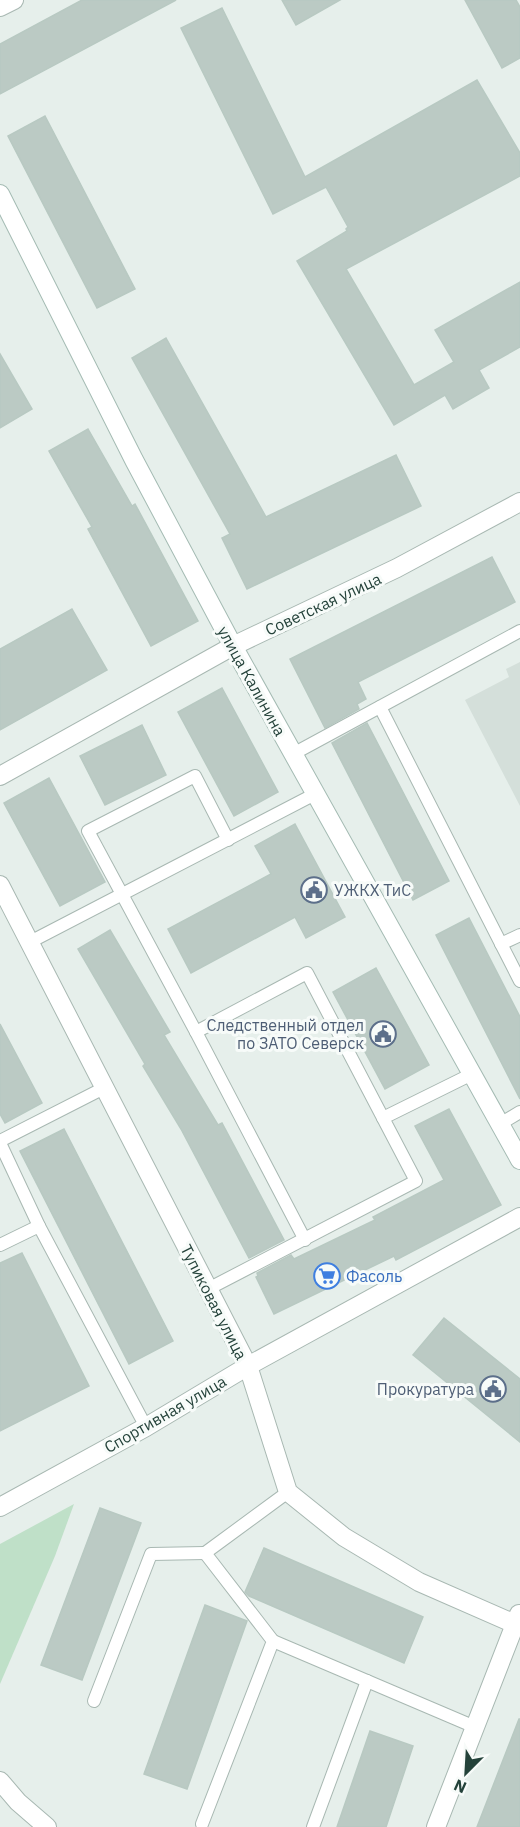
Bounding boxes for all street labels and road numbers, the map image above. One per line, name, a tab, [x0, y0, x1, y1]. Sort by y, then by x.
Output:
street label: Советская улица	[262, 568, 385, 640]
street label: улица Калинина	[214, 623, 291, 740]
street label: Тупиковая улица	[176, 1241, 252, 1363]
street label: Спортивная улица	[100, 1371, 230, 1457]

